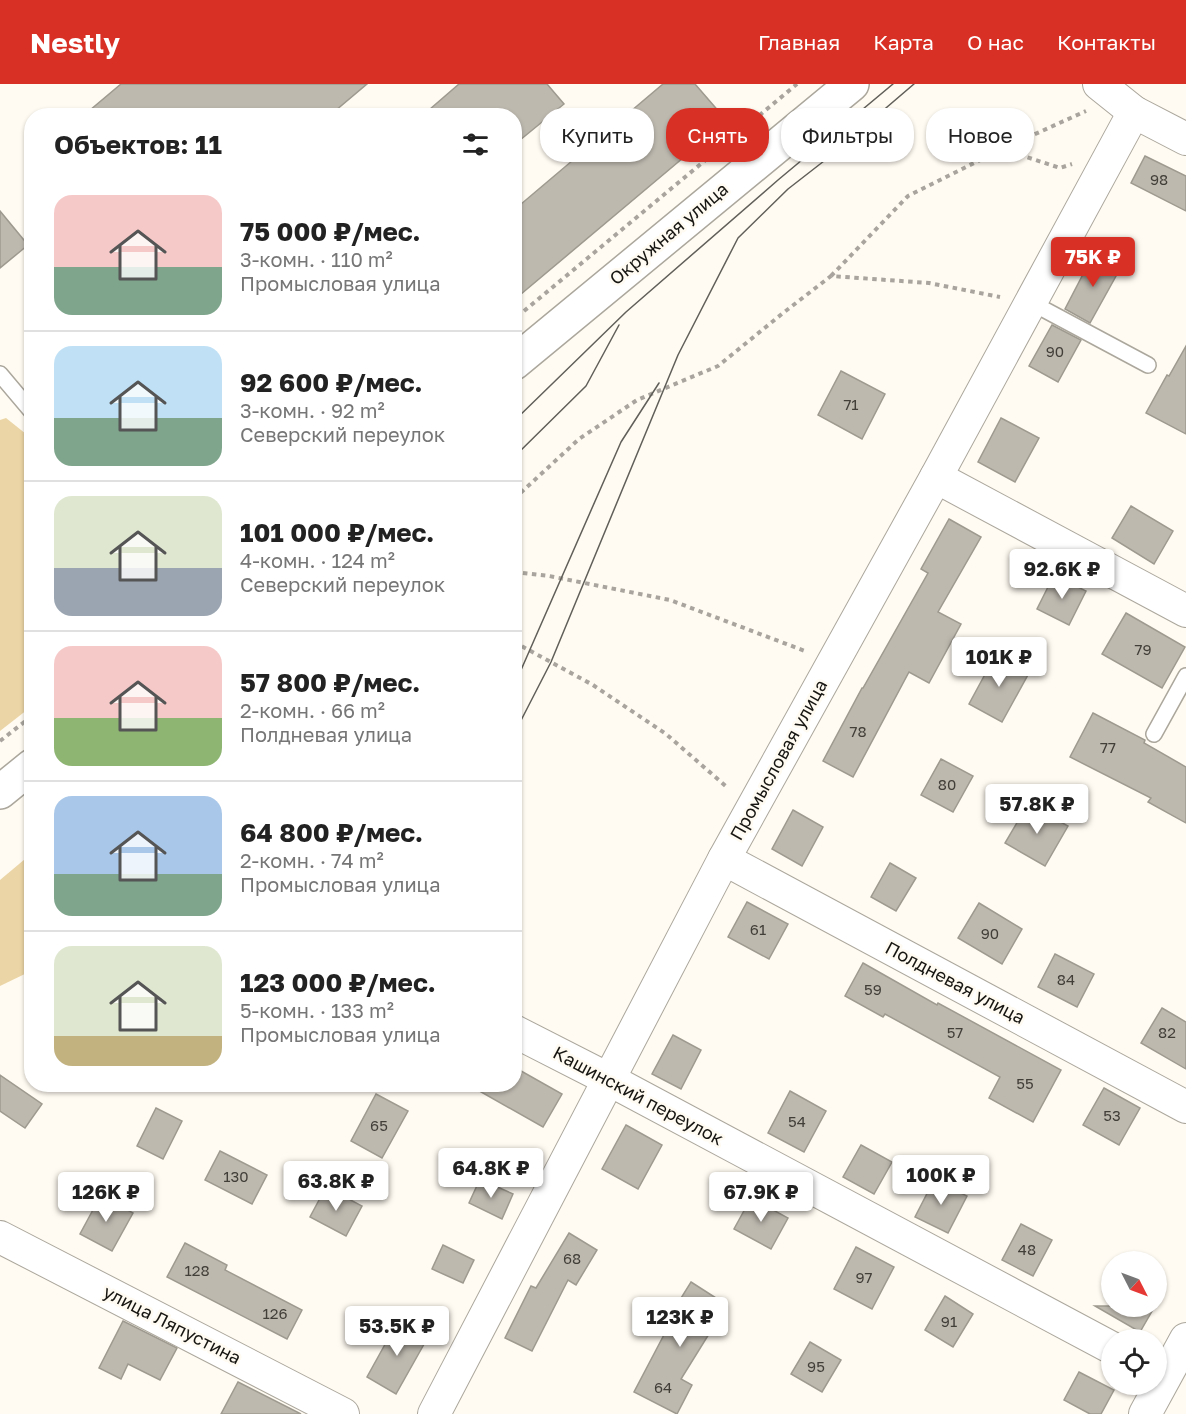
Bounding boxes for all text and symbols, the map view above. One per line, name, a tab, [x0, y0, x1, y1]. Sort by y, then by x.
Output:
text: Nestly	[30, 26, 120, 59]
text: Главная	[758, 29, 840, 55]
text: Карта	[873, 29, 934, 55]
text: О нас	[967, 29, 1024, 55]
text: Контакты	[1057, 29, 1156, 55]
chip: Купить	[540, 108, 654, 162]
chip: Снять	[666, 108, 769, 162]
chip: Фильтры	[781, 108, 914, 162]
chip: Новое	[926, 108, 1034, 162]
icon: filters	[459, 128, 492, 161]
text: Объектов: 11	[54, 129, 222, 160]
house number: 98	[1150, 170, 1168, 188]
street label: Окружная улица	[605, 177, 732, 289]
text: 75 000 ₽/мес.	[240, 216, 421, 247]
icon: home	[102, 219, 174, 291]
pin: 75K ₽	[1051, 237, 1135, 288]
text: 75K ₽	[1065, 244, 1121, 268]
text: 3-комн. · 110 m²	[240, 247, 393, 271]
text: Промысловая улица	[240, 271, 441, 295]
house number: 90	[1046, 342, 1064, 360]
text: 92 600 ₽/мес.	[240, 367, 423, 398]
icon: home	[102, 370, 174, 442]
house number: 71	[843, 395, 859, 413]
text: 3-комн. · 92 m²	[240, 398, 385, 422]
text: Северский переулок	[240, 422, 445, 446]
text: 101 000 ₽/мес.	[240, 517, 434, 548]
icon: home	[102, 520, 174, 592]
text: 4-комн. · 124 m²	[240, 548, 395, 572]
pin: 92.6K ₽	[1007, 549, 1117, 600]
text: 92.6K ₽	[1024, 556, 1101, 580]
text: Северский переулок	[240, 572, 445, 596]
pin: 101K ₽	[950, 637, 1048, 688]
house number: 79	[1134, 640, 1152, 658]
text: 101K ₽	[966, 644, 1032, 668]
text: 57 800 ₽/мес.	[240, 667, 420, 698]
icon: home	[102, 670, 174, 742]
street label: Промысловая улица	[725, 675, 831, 844]
text: 2-комн. · 66 m²	[240, 698, 385, 722]
text: Полдневая улица	[240, 722, 412, 746]
house number: 78	[849, 722, 867, 740]
house number: 77	[1100, 738, 1116, 756]
house number: 80	[938, 775, 956, 793]
pin: 57.8K ₽	[982, 784, 1092, 835]
text: 57.8K ₽	[999, 791, 1075, 815]
text: 64 800 ₽/мес.	[240, 817, 423, 848]
icon: home	[102, 820, 174, 892]
text: 2-комн. · 74 m²	[240, 848, 384, 872]
text: Промысловая улица	[240, 872, 441, 896]
house number: 61	[750, 920, 766, 938]
house number: 90	[981, 924, 999, 942]
street label: Полдневая улица	[882, 936, 1029, 1028]
text: 123 000 ₽/мес.	[240, 967, 436, 998]
icon: home	[102, 970, 174, 1042]
house number: 84	[1057, 970, 1075, 988]
house number: 59	[864, 980, 882, 998]
text: 5-комн. · 133 m²	[240, 998, 394, 1022]
text: Промысловая улица	[240, 1022, 441, 1046]
house number: 57	[947, 1023, 963, 1041]
house number: 82	[1158, 1023, 1176, 1041]
street label: Кашинский переулок	[550, 1041, 727, 1149]
house number: 55	[1016, 1074, 1034, 1092]
house number: 53	[1103, 1106, 1121, 1124]
house number: 54	[788, 1112, 806, 1130]
house number: 65	[370, 1116, 388, 1134]
pin: 64.8K ₽	[436, 1148, 546, 1199]
text: 64.8K ₽	[452, 1155, 530, 1179]
pin: 100K ₽	[892, 1155, 990, 1206]
pin: 63.8K ₽	[281, 1161, 391, 1212]
text: 100K ₽	[906, 1162, 976, 1186]
house number: 130	[223, 1167, 249, 1185]
text: 63.8K ₽	[297, 1168, 375, 1192]
pin: 126K ₽	[57, 1172, 155, 1223]
pin: 67.9K ₽	[706, 1172, 816, 1223]
text: 126K ₽	[72, 1179, 140, 1203]
text: 67.9K ₽	[723, 1179, 799, 1203]
house number: 48	[1018, 1240, 1036, 1258]
house number: 68	[563, 1249, 581, 1267]
north arrow	[1101, 1251, 1167, 1317]
map controls	[1101, 1251, 1167, 1395]
house number: 128	[184, 1261, 210, 1279]
house number: 97	[855, 1268, 873, 1286]
street label: улица Ляпустина	[100, 1280, 245, 1368]
pin: 123K ₽	[631, 1297, 729, 1348]
house number: 126	[262, 1304, 288, 1322]
text: 123K ₽	[646, 1304, 714, 1328]
pin: 53.5K ₽	[342, 1306, 452, 1357]
house number: 91	[941, 1312, 957, 1330]
text: 53.5K ₽	[359, 1313, 435, 1337]
button: locate	[1101, 1329, 1167, 1395]
house number: 95	[807, 1357, 825, 1375]
house number: 64	[654, 1378, 672, 1396]

